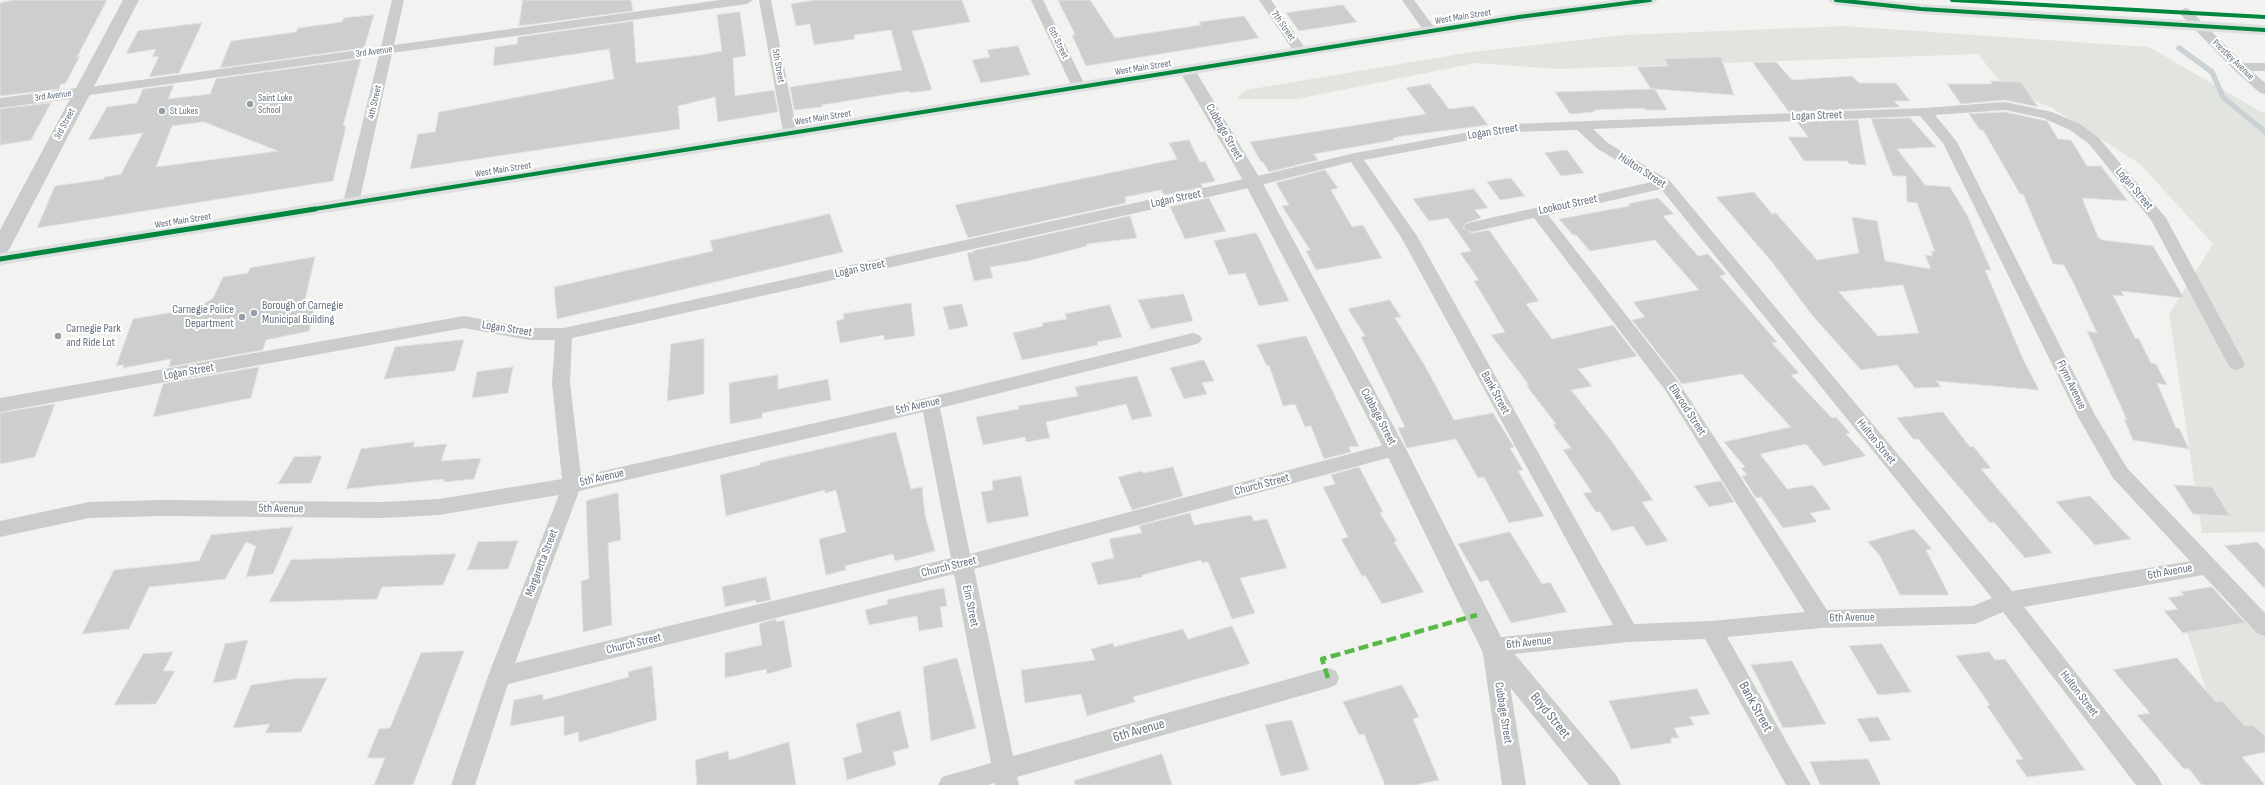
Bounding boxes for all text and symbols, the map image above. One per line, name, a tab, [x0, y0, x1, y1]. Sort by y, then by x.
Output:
street label: West Main Street	[1434, 7, 1492, 27]
street label: 7th Street	[1268, 9, 1298, 43]
street label: 6th Street	[1045, 25, 1071, 61]
street label: Prestley Avenue	[2210, 37, 2256, 83]
street label: 3rd Avenue	[355, 43, 393, 61]
street label: 5th Street	[769, 48, 787, 84]
street label: West Main Street	[1114, 58, 1172, 78]
street label: 4th Street	[365, 84, 385, 120]
street label: 3rd Avenue	[34, 87, 72, 105]
place label: Saint Luke School	[258, 92, 293, 116]
marker: Saint Luke School	[245, 99, 255, 109]
street label: Cubbage Street	[1202, 101, 1246, 163]
place label: St Lukes	[170, 105, 198, 117]
street label: 3rd Street	[52, 106, 78, 142]
marker: St Lukes	[157, 106, 167, 116]
street label: West Main Street	[794, 108, 852, 128]
street label: Logan Street	[1791, 108, 1843, 124]
street label: Logan Street	[1467, 121, 1519, 143]
street label: Hulton Street	[1615, 150, 1669, 192]
street label: West Main Street	[474, 160, 532, 180]
street label: Logan Street	[2112, 165, 2156, 213]
street label: Logan Street	[1150, 187, 1202, 211]
street label: Lookout Street	[1537, 192, 1599, 218]
street label: West Main Street	[154, 211, 212, 231]
street label: Logan Street	[834, 257, 886, 281]
place label: Borough of Carnegie Municipal Building	[262, 299, 343, 327]
place label: Carnegie Police Department	[172, 303, 234, 331]
marker: Borough of Carnegie Municipal Building	[249, 308, 259, 318]
marker: Carnegie Police Department	[237, 312, 247, 322]
street label: Logan Street	[481, 318, 533, 340]
place label: Carnegie Park and Ride Lot	[66, 322, 121, 350]
marker: Carnegie Park and Ride Lot	[53, 331, 63, 341]
street label: Flynn Avenue	[2053, 358, 2089, 412]
street label: Logan Street	[163, 360, 215, 384]
street label: Bank Street	[1477, 369, 1513, 417]
street label: Ellwood Street	[1665, 382, 1709, 438]
street label: Cubbage Street	[1357, 386, 1399, 448]
street label: 5th Avenue	[895, 394, 941, 418]
street label: Hulton Street	[1853, 416, 1899, 468]
street label: 5th Avenue	[579, 466, 625, 490]
street label: Church Street	[1233, 471, 1291, 499]
street label: 5th Avenue	[258, 501, 304, 517]
street label: Margaretta Street	[523, 527, 561, 599]
street label: Church Street	[920, 553, 978, 581]
street label: 6th Avenue	[2146, 561, 2194, 583]
street label: Elm Street	[959, 584, 981, 628]
street label: 6th Avenue	[1829, 610, 1875, 626]
street label: Church Street	[605, 630, 663, 658]
street label: 6th Avenue	[1506, 633, 1552, 653]
street label: Hulton Street	[2057, 668, 2101, 720]
street label: Bank Street	[1734, 679, 1776, 735]
street label: Cubbage Street	[1491, 681, 1515, 745]
street label: Boyd Street	[1526, 689, 1574, 743]
street label: 6th Avenue	[1111, 716, 1167, 746]

